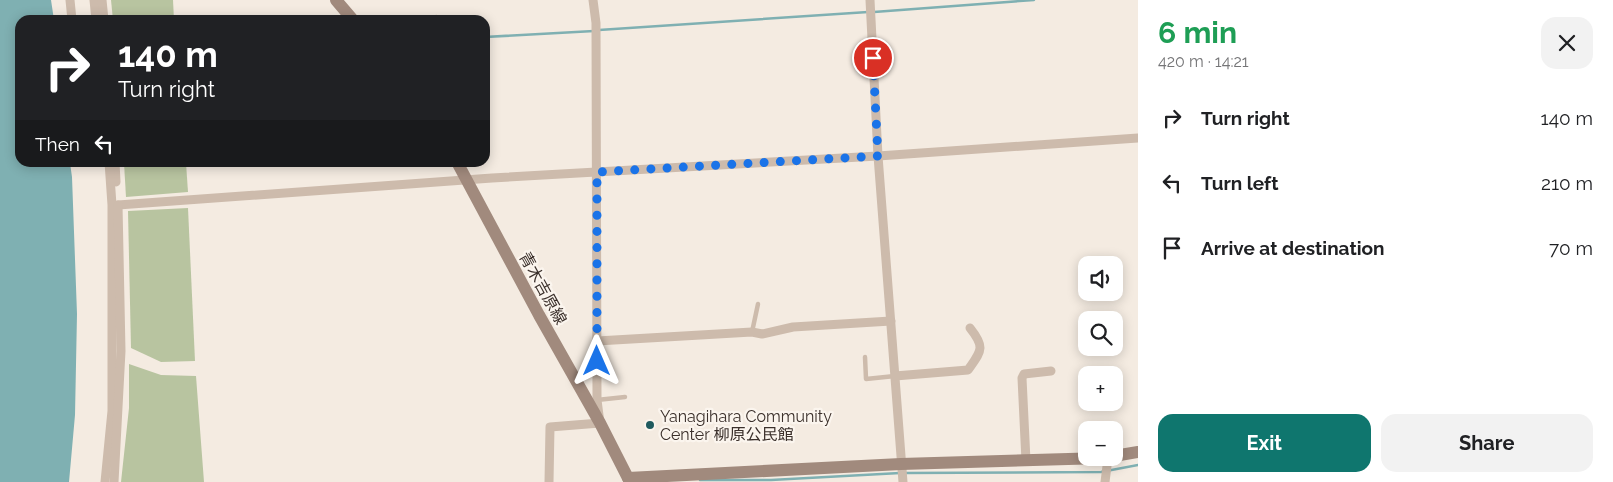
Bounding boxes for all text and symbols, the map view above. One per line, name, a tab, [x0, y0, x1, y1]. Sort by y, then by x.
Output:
text: 6 min	[1158, 15, 1237, 50]
button: close	[1541, 17, 1593, 69]
text: 140 m	[118, 34, 218, 75]
icon: right	[35, 35, 100, 100]
pin	[852, 37, 894, 79]
icon: arrive	[859, 44, 887, 72]
text: 420 m · 14:21	[1158, 52, 1249, 71]
text: Turn right	[118, 76, 215, 102]
icon: right	[1158, 104, 1186, 132]
text: Turn right	[1201, 107, 1290, 129]
text: 140 m	[1541, 107, 1593, 129]
icon: left	[90, 130, 118, 158]
text: Then	[35, 133, 80, 155]
icon: left	[1158, 169, 1186, 197]
text: Turn left	[1201, 172, 1278, 194]
text: 210 m	[1541, 172, 1593, 194]
icon: arrive	[1158, 234, 1186, 262]
text: Arrive at destination	[1201, 237, 1385, 259]
text: 70 m	[1549, 237, 1593, 259]
street label: 青木吉原線	[515, 248, 571, 328]
map controls	[1078, 256, 1123, 466]
button: sound	[1078, 256, 1123, 301]
button: search	[1078, 311, 1123, 356]
position arrow	[570, 334, 622, 386]
button: +	[1078, 366, 1123, 411]
place label: Yanagihara Community Center 柳原公民館	[660, 407, 832, 444]
button: Exit	[1158, 414, 1371, 472]
button: Share	[1381, 414, 1593, 472]
marker: Yanagihara Community Center 柳原公民館	[644, 419, 656, 431]
button: −	[1078, 421, 1123, 466]

